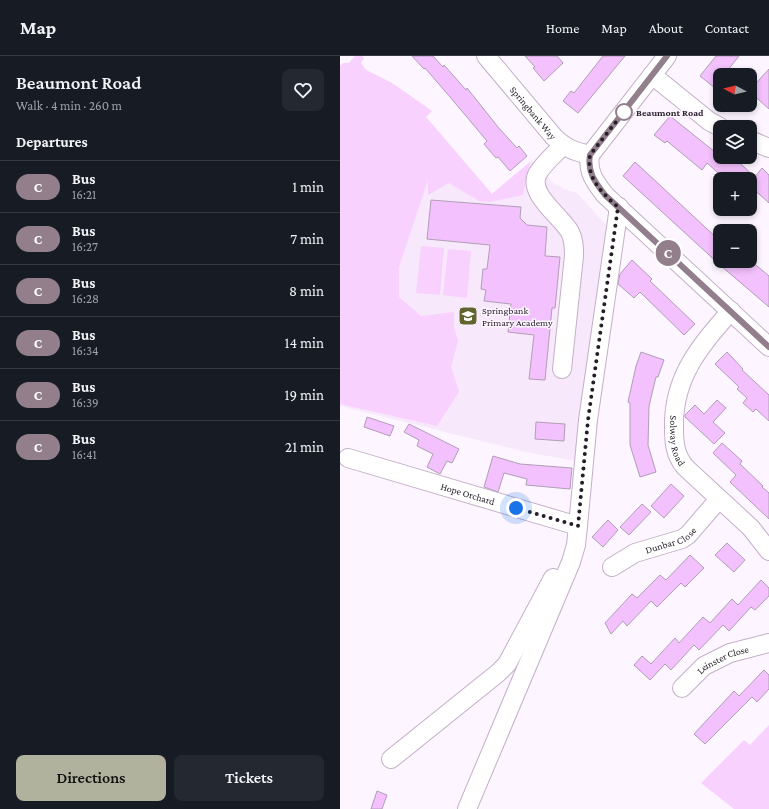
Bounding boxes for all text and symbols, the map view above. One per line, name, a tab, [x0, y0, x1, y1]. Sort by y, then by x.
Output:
text: Map	[20, 17, 56, 38]
text: Home	[546, 20, 579, 36]
text: Map	[601, 20, 627, 36]
text: About	[649, 20, 683, 36]
text: Contact	[705, 20, 749, 36]
north arrow	[713, 68, 757, 112]
map controls	[713, 68, 757, 268]
button: heart	[282, 69, 324, 111]
text: Beaumont Road	[16, 72, 141, 93]
street label: Springbank Way	[508, 84, 559, 142]
text: Walk · 4 min · 260 m	[16, 98, 122, 113]
marker: Beaumont Road	[615, 103, 633, 121]
place label: Beaumont Road	[636, 107, 704, 118]
button: layers	[713, 120, 757, 164]
text: Departures	[16, 134, 88, 150]
text: Bus	[72, 171, 95, 187]
button: +	[713, 172, 757, 216]
text: C	[34, 179, 42, 195]
text: 1 min	[292, 179, 324, 195]
text: 16:21	[72, 187, 96, 202]
text: Bus	[72, 223, 95, 239]
button: −	[713, 224, 757, 268]
text: C	[34, 231, 42, 247]
text: 7 min	[290, 231, 324, 247]
text: 16:27	[72, 239, 98, 254]
line badge: C	[655, 240, 681, 266]
text: C	[664, 245, 672, 261]
text: Bus	[72, 275, 95, 291]
text: C	[34, 283, 42, 299]
text: 8 min	[289, 283, 324, 299]
text: 16:28	[72, 291, 99, 306]
school or university icon: Springbank Primary Academy	[457, 305, 479, 327]
place label: Springbank Primary Academy	[482, 305, 553, 328]
text: Bus	[72, 327, 95, 343]
text: C	[34, 335, 42, 351]
text: 14 min	[285, 335, 324, 351]
text: 16:34	[72, 343, 99, 358]
text: Bus	[72, 379, 95, 395]
text: C	[34, 387, 42, 403]
text: 19 min	[285, 387, 324, 403]
text: 16:39	[72, 395, 99, 410]
street label: Solway Road	[668, 415, 688, 468]
text: Bus	[72, 431, 95, 447]
text: C	[34, 439, 42, 455]
text: 21 min	[285, 439, 324, 455]
text: 16:41	[72, 447, 97, 462]
street label: Hope Orchard	[440, 480, 497, 507]
your location	[506, 498, 526, 518]
street label: Dunbar Close	[644, 524, 698, 555]
street label: Leinster Close	[694, 643, 750, 676]
button: Directions	[16, 755, 166, 801]
button: Tickets	[174, 755, 324, 801]

